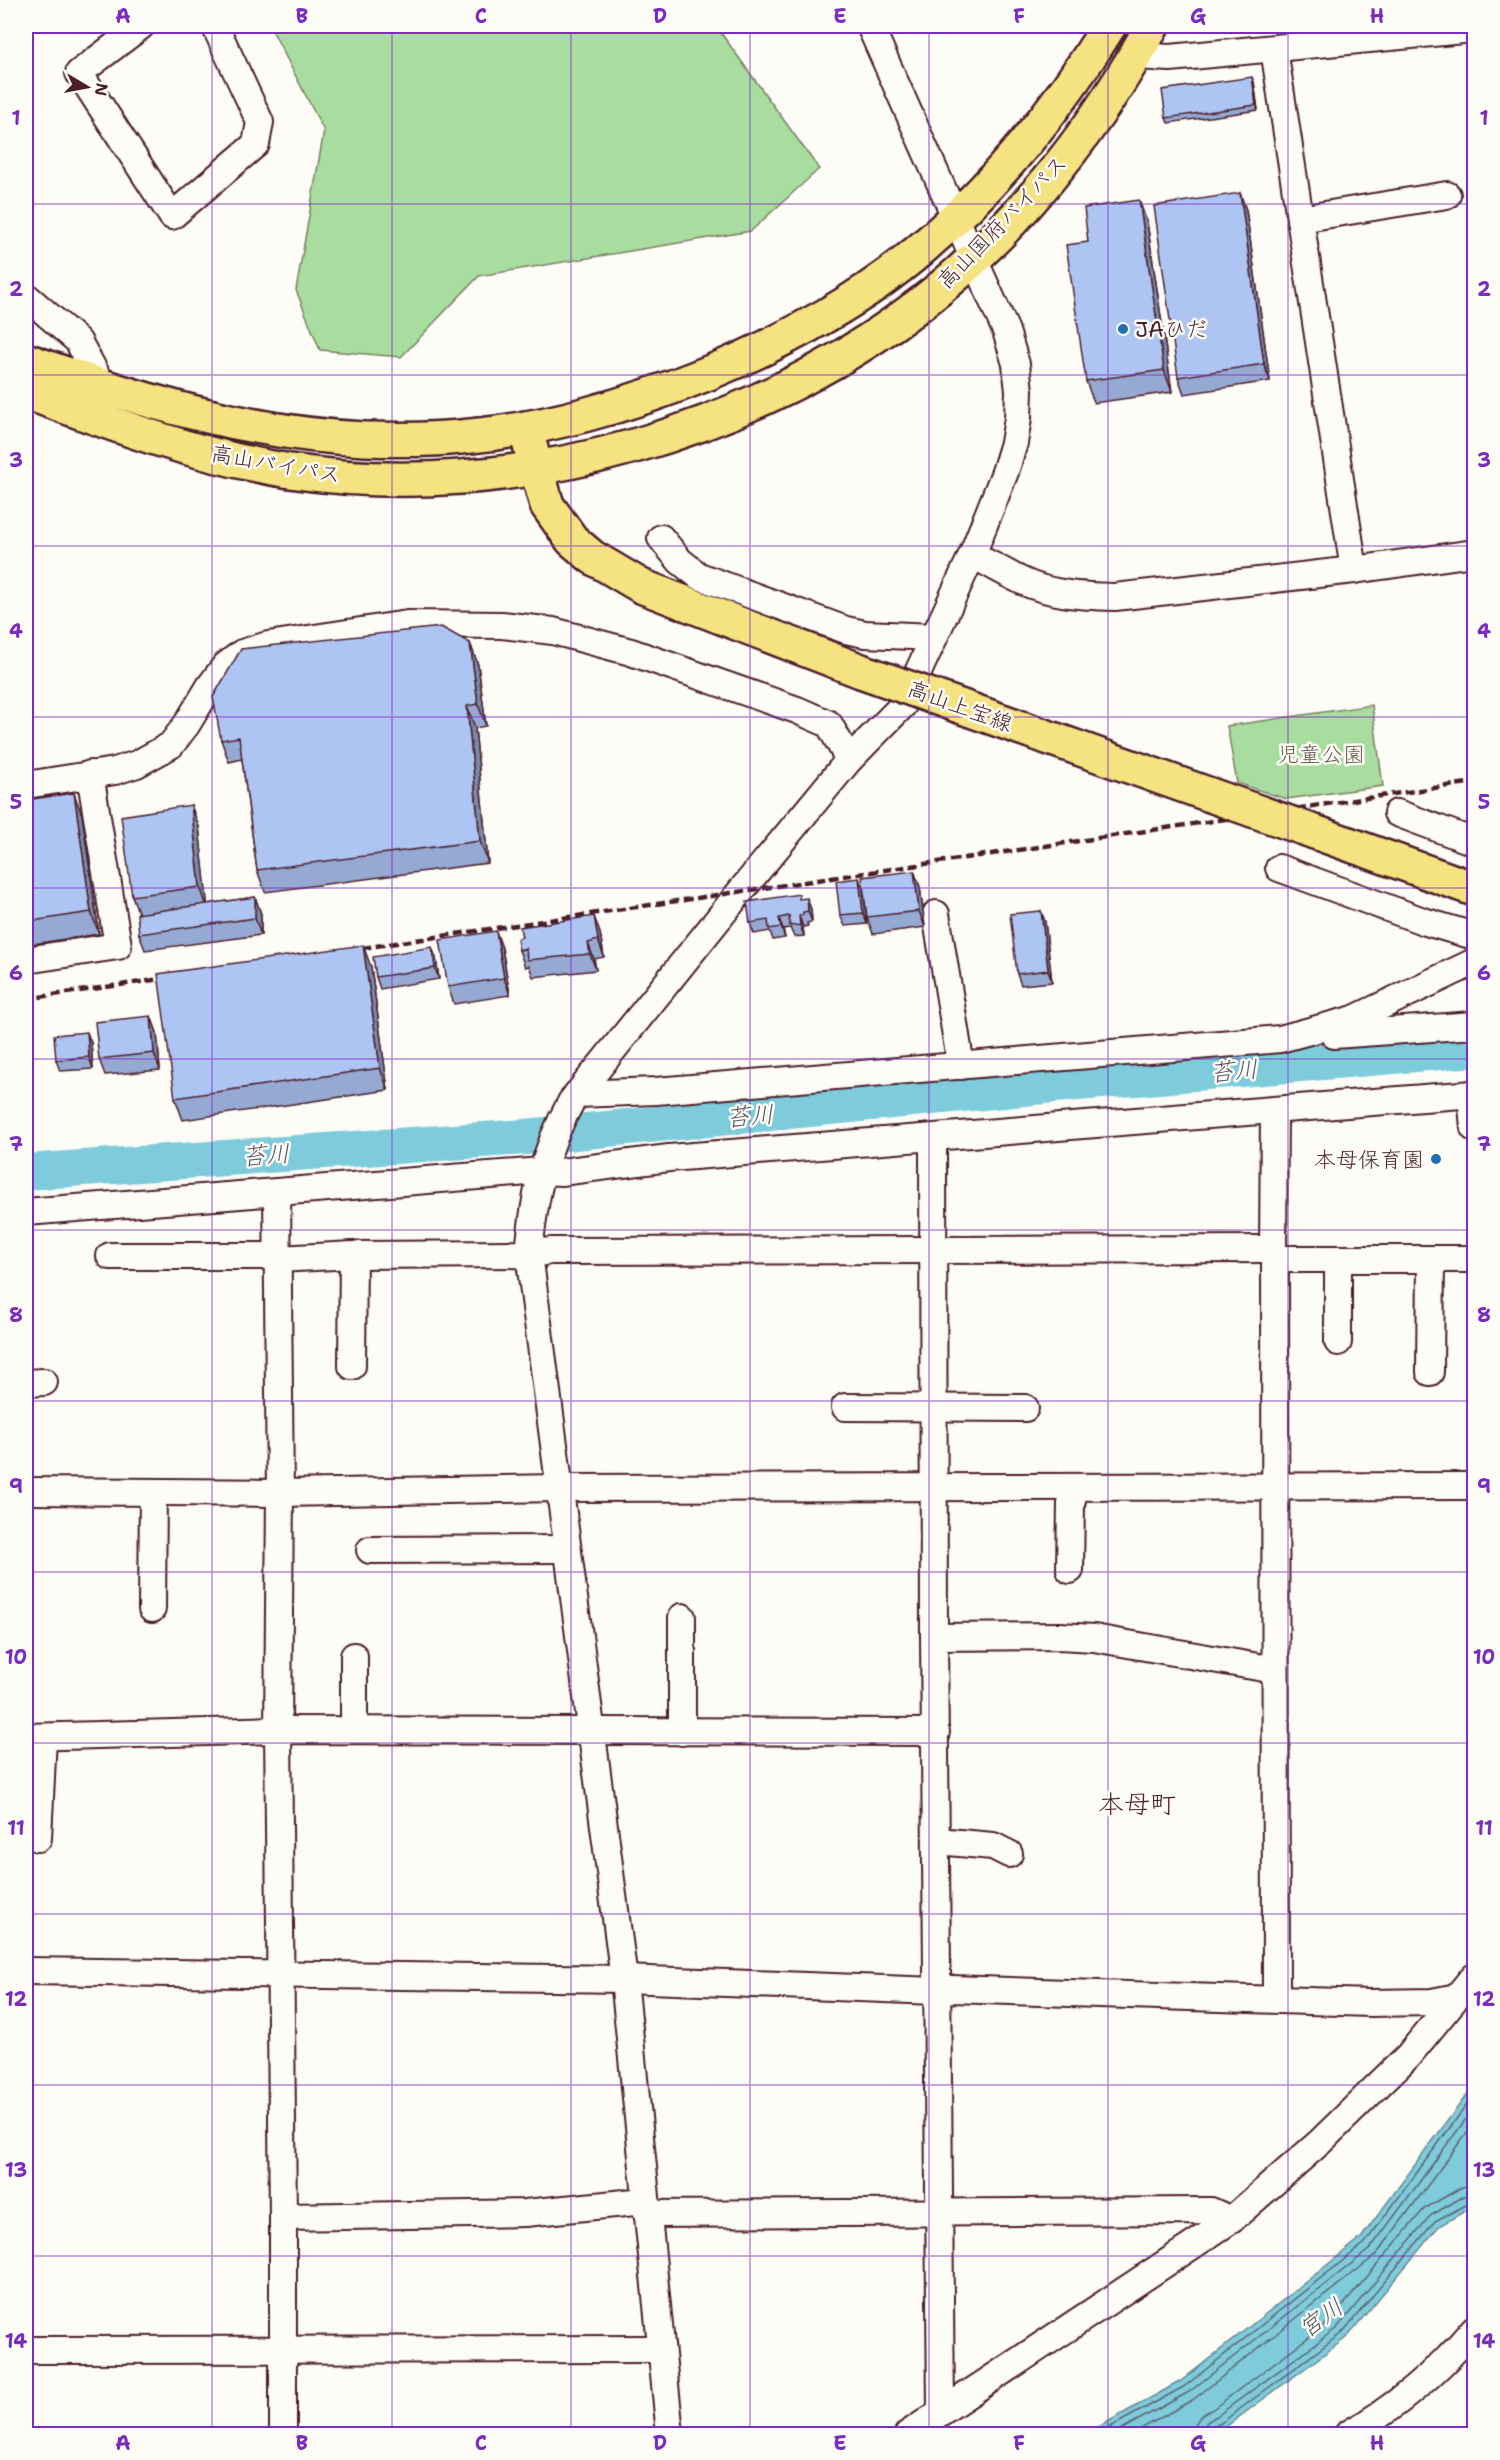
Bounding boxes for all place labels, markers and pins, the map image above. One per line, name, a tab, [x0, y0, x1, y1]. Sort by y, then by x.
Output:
place label: JAひだ	[1135, 315, 1208, 344]
marker: JAひだ	[1116, 322, 1130, 336]
place label: 本母保育園	[1314, 1145, 1424, 1174]
marker: 本母保育園	[1429, 1152, 1443, 1166]

